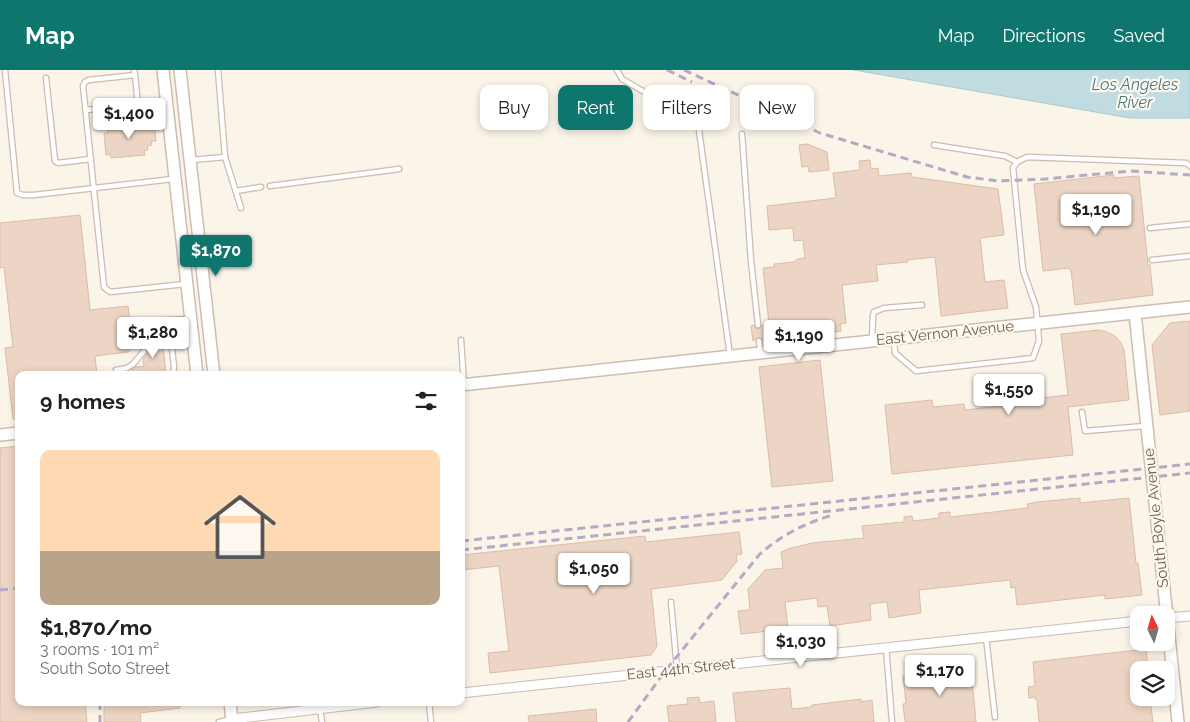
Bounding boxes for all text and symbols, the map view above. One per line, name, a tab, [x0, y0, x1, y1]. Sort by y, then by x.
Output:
text: Map	[25, 21, 75, 50]
text: Map	[938, 25, 974, 46]
text: Directions	[1002, 25, 1086, 46]
text: Saved	[1114, 25, 1165, 46]
water label: Los Angeles River	[1092, 75, 1179, 112]
chip: Buy	[480, 85, 548, 130]
chip: Rent	[558, 85, 633, 130]
chip: Filters	[643, 85, 730, 130]
chip: New	[740, 85, 814, 130]
pin: $1,400	[88, 98, 170, 140]
text: $1,400	[104, 104, 154, 123]
pin: $1,190	[1055, 194, 1137, 236]
text: $1,190	[1072, 200, 1120, 219]
pin: $1,870	[175, 234, 257, 277]
text: $1,870	[191, 241, 241, 260]
pin: $1,280	[112, 316, 194, 359]
street label: East Vernon Avenue	[875, 317, 1015, 349]
pin: $1,190	[758, 320, 840, 362]
text: $1,280	[128, 323, 178, 342]
text: $1,190	[775, 326, 823, 345]
pin: $1,550	[968, 374, 1050, 416]
text: $1,550	[984, 380, 1034, 399]
icon: filters	[412, 387, 440, 415]
text: 9 homes	[40, 389, 125, 414]
street label: South Boyle Avenue	[1140, 447, 1172, 589]
icon: home	[195, 482, 285, 572]
pin: $1,050	[553, 552, 635, 595]
text: $1,050	[569, 559, 619, 578]
north arrow	[1130, 606, 1175, 651]
map controls	[1130, 606, 1175, 706]
text: $1,870/mo	[40, 615, 152, 640]
pin: $1,030	[760, 626, 842, 668]
text: $1,030	[776, 632, 826, 651]
text: 3 rooms · 101 m²	[40, 640, 159, 659]
street label: East 44th Street	[626, 654, 736, 684]
pin: $1,170	[899, 654, 981, 697]
text: South Soto Street	[40, 659, 170, 678]
text: $1,170	[916, 661, 964, 680]
button: layers	[1130, 661, 1175, 706]

